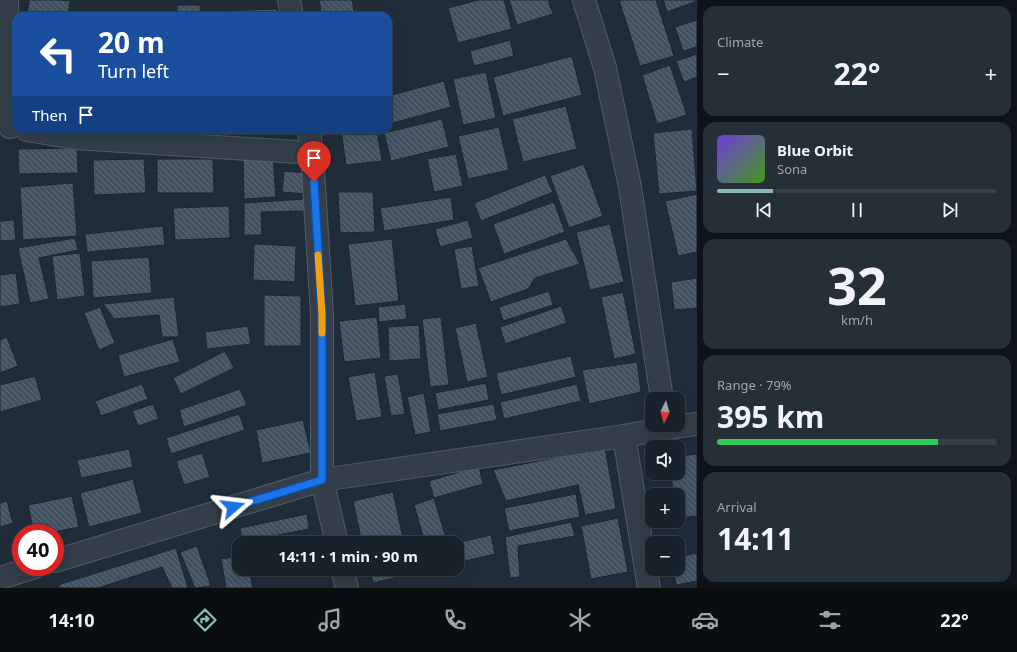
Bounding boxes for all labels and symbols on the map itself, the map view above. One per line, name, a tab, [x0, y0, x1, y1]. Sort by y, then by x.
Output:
pin	[297, 141, 331, 182]
north arrow	[645, 392, 685, 432]
position arrow	[212, 486, 254, 528]
speed limit sign: 40	[12, 524, 64, 576]

